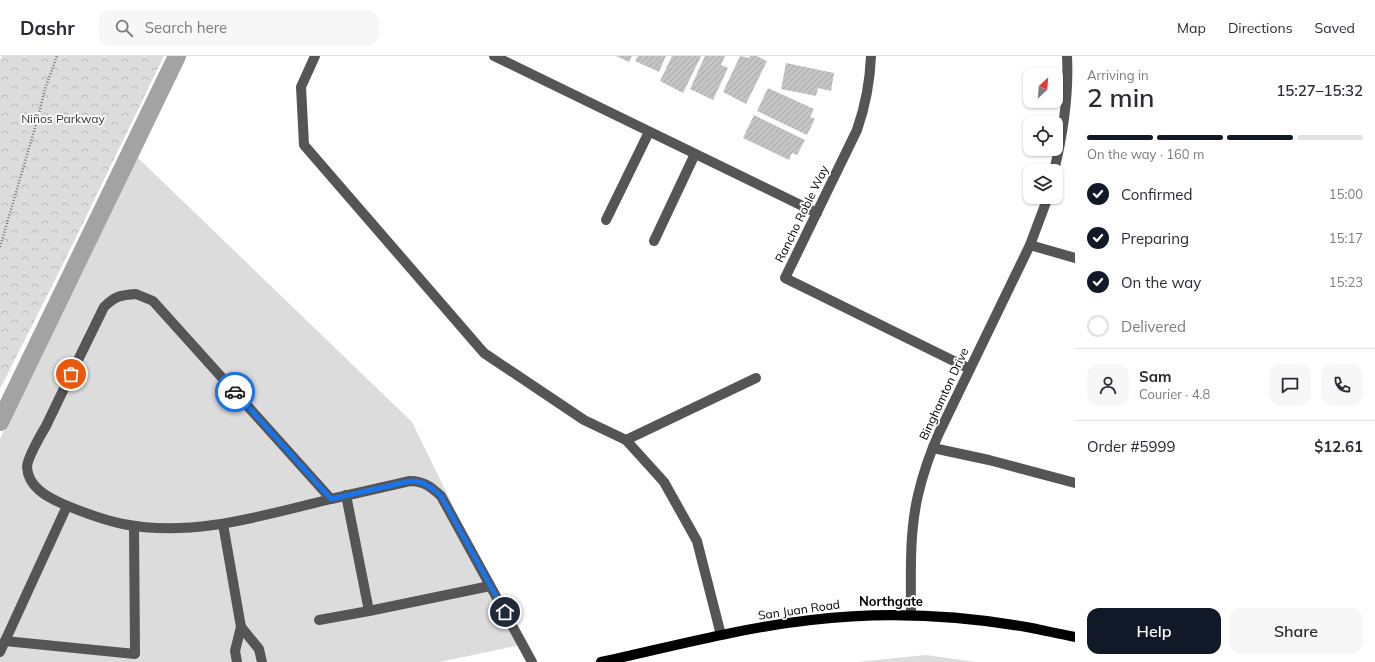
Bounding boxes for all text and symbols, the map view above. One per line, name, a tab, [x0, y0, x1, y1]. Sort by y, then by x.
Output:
search box	[99, 10, 379, 46]
text: Dashr	[20, 16, 75, 40]
icon: search	[113, 17, 135, 39]
text: Search here	[145, 18, 227, 37]
text: Map	[1177, 19, 1206, 37]
text: Directions	[1228, 19, 1293, 37]
text: Saved	[1315, 19, 1355, 37]
text: Arriving in	[1087, 67, 1149, 83]
north arrow	[1023, 68, 1063, 108]
map controls	[1023, 68, 1063, 204]
text: 2 min	[1087, 81, 1155, 114]
text: 15:27–15:32	[1276, 81, 1363, 100]
park label: Niños Parkway	[21, 111, 105, 126]
button: locate	[1023, 116, 1063, 156]
text: On the way · 160 m	[1087, 146, 1204, 162]
street label: Rancho Roble Way	[771, 162, 832, 265]
button: layers	[1023, 164, 1063, 204]
icon: check	[1087, 183, 1109, 205]
text: Confirmed	[1121, 185, 1192, 204]
text: 15:00	[1329, 186, 1363, 202]
icon: check	[1087, 227, 1109, 249]
text: Preparing	[1121, 229, 1189, 248]
text: 15:17	[1329, 230, 1363, 246]
icon: check	[1087, 271, 1109, 293]
text: On the way	[1121, 273, 1201, 292]
text: 15:23	[1329, 274, 1363, 290]
text: Delivered	[1121, 317, 1186, 336]
street label: Binghamton Drive	[916, 345, 972, 442]
pin	[54, 357, 88, 391]
icon: bag	[60, 363, 82, 385]
button: person	[1087, 364, 1129, 406]
button: chat	[1269, 364, 1311, 406]
button: phone	[1321, 364, 1363, 406]
text: Sam	[1139, 367, 1171, 386]
courier	[215, 372, 255, 412]
icon: car	[224, 381, 246, 403]
text: Courier · 4.8	[1139, 386, 1210, 402]
text: Order #5999	[1087, 437, 1175, 456]
text: $12.61	[1314, 437, 1363, 456]
district label: Northgate	[859, 593, 923, 609]
pin	[488, 595, 522, 629]
street label: San Juan Road	[757, 596, 841, 623]
icon: home	[494, 601, 516, 623]
button: Help	[1087, 608, 1221, 654]
button: Share	[1229, 608, 1363, 654]

